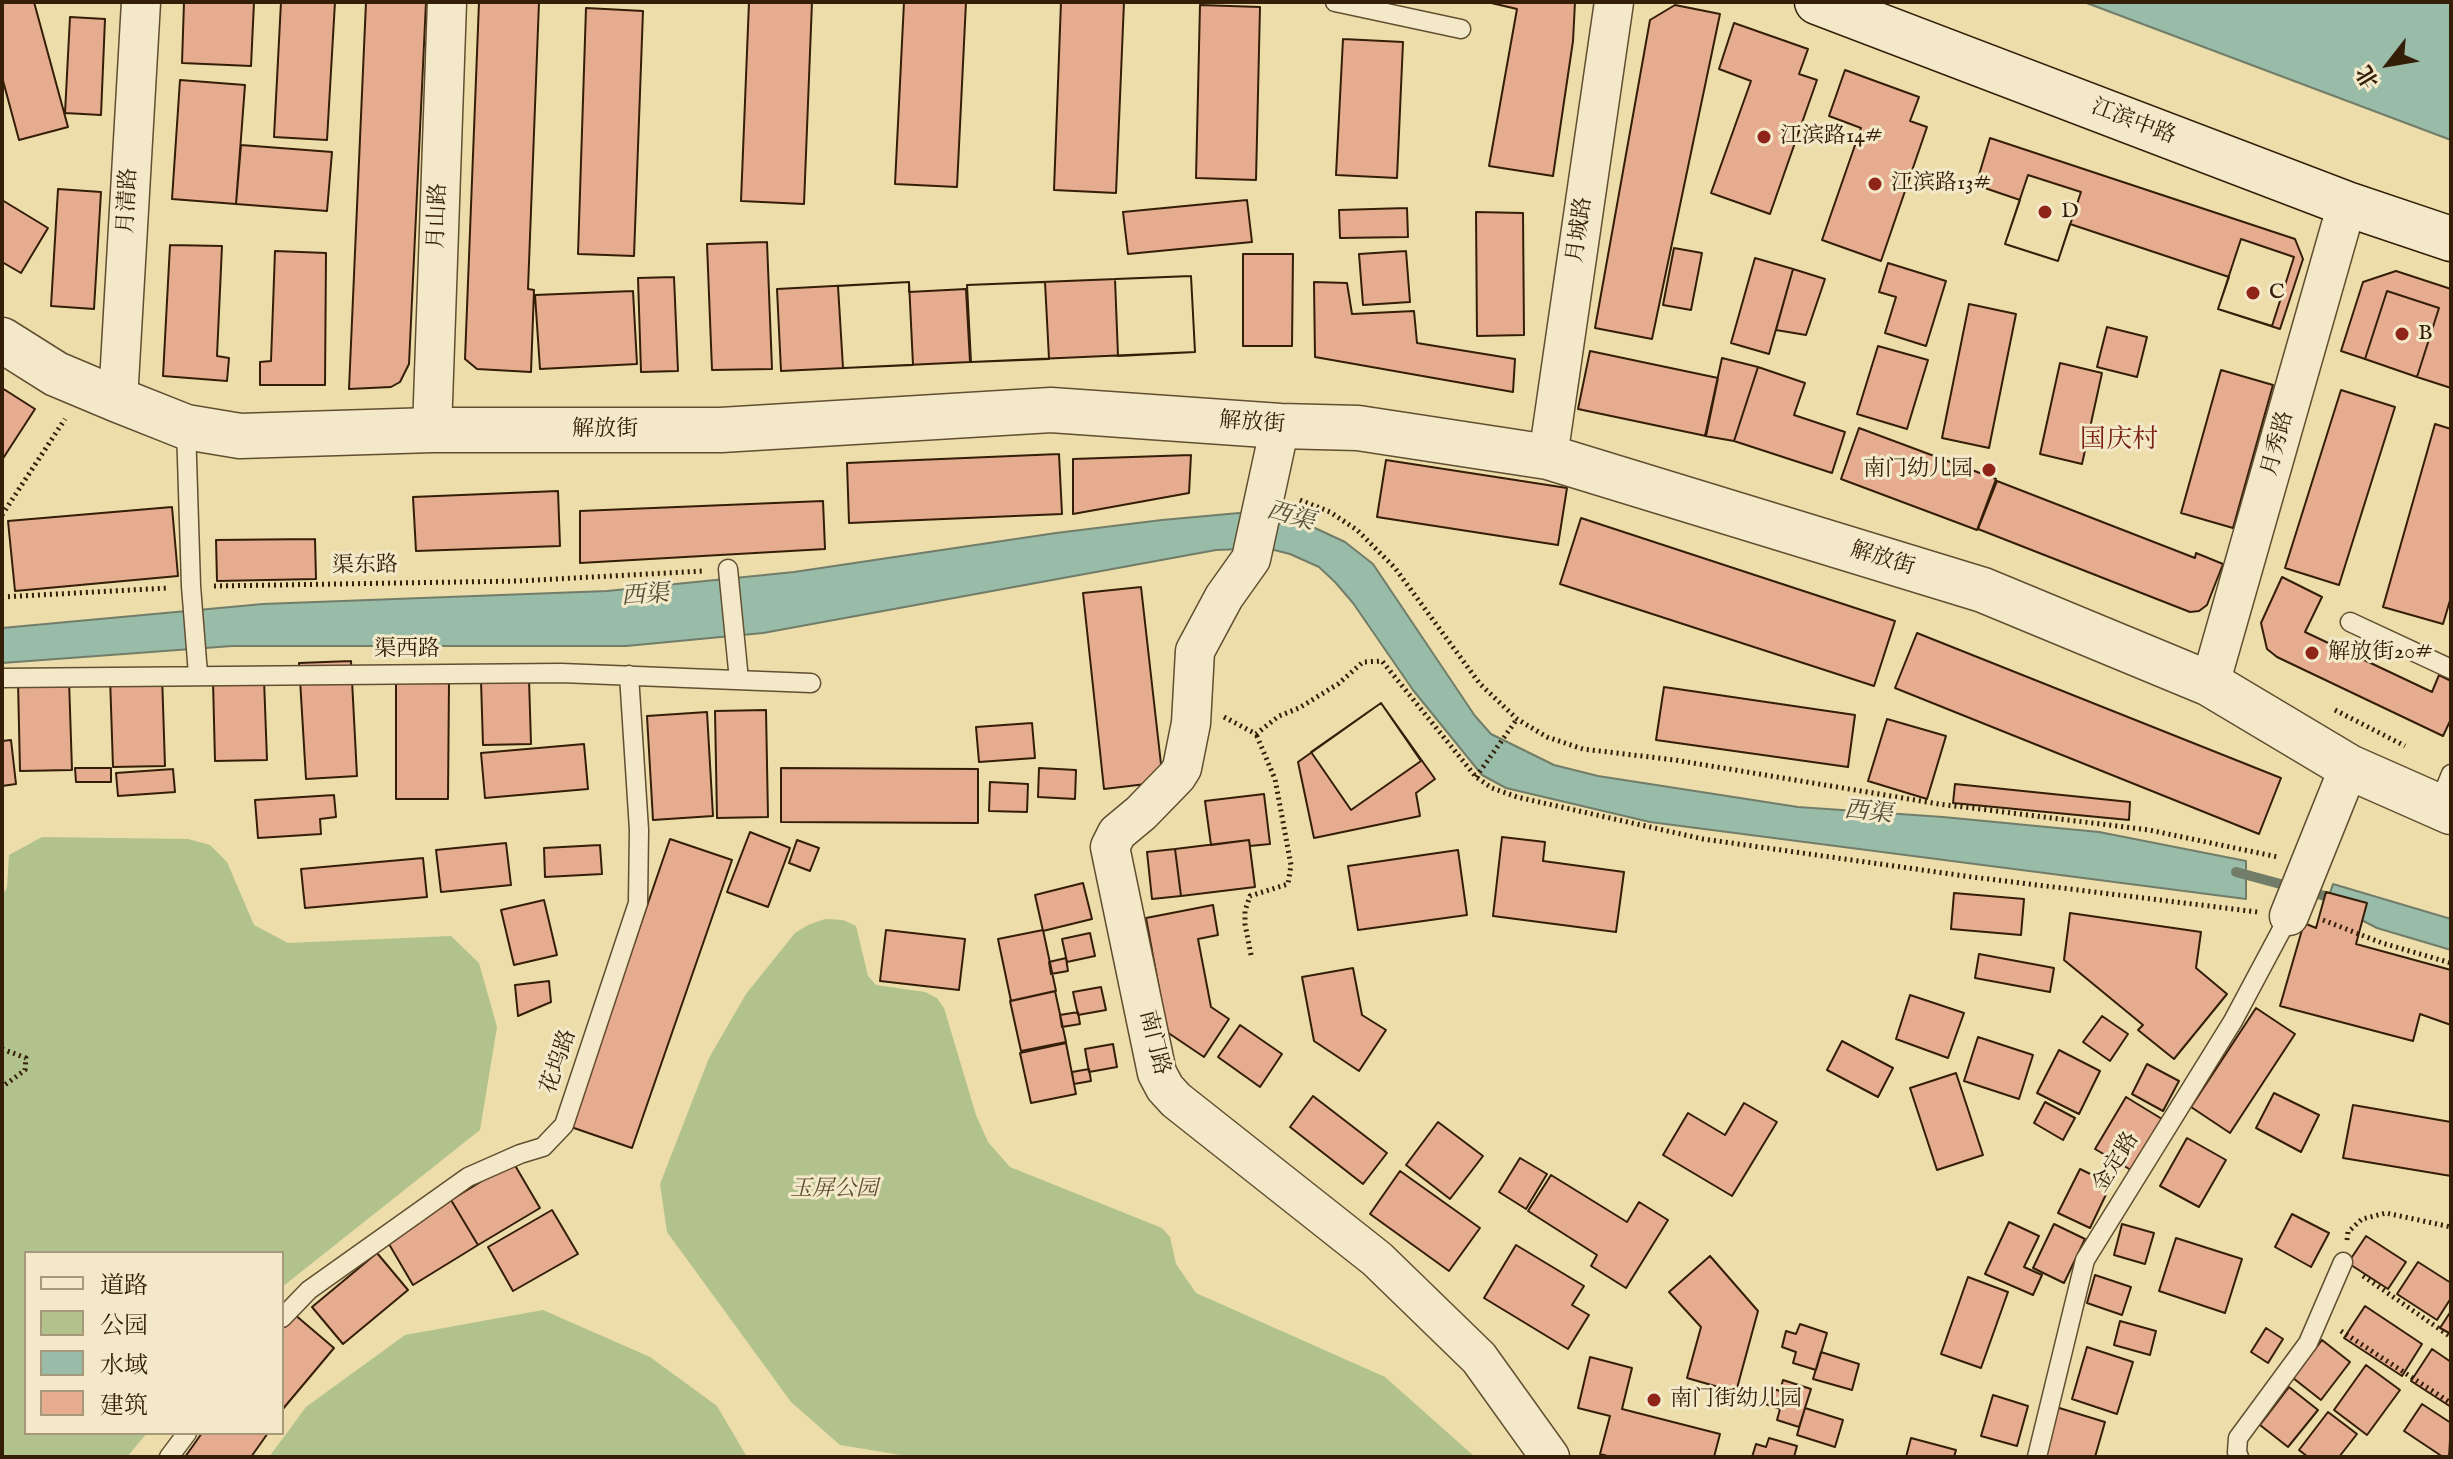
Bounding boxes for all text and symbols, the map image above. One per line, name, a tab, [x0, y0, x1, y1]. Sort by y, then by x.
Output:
north arrow	[2349, 24, 2429, 104]
text: 北	[2351, 60, 2386, 93]
street label: 江滨中路	[2087, 95, 2179, 151]
place label: 江滨路14#	[1780, 124, 1883, 150]
marker: 江滨路14#	[1755, 128, 1773, 146]
street label: 月清路	[114, 167, 144, 235]
place label: 江滨路13#	[1891, 171, 1991, 197]
marker: 江滨路13#	[1866, 175, 1884, 193]
street label: 月山路	[425, 183, 453, 249]
street label: 月城路	[1563, 195, 1599, 265]
place label: D	[2061, 199, 2079, 225]
marker: D	[2036, 203, 2054, 221]
place label: C	[2269, 280, 2285, 306]
marker: C	[2244, 284, 2262, 302]
place label: B	[2418, 321, 2433, 347]
marker: B	[2393, 325, 2411, 343]
street label: 解放街	[1218, 409, 1286, 439]
street label: 月秀路	[2258, 409, 2300, 479]
street label: 解放街	[572, 417, 638, 443]
district label: 国庆村	[2080, 426, 2158, 458]
place label: 南门幼儿园	[1863, 457, 1973, 483]
marker: 南门幼儿园	[1980, 461, 1998, 479]
water label: 西渠	[1263, 498, 1317, 538]
street label: 解放街	[1847, 538, 1917, 582]
street label: 渠东路	[332, 553, 398, 581]
water label: 西渠	[620, 581, 670, 613]
street label: 渠西路	[374, 637, 440, 663]
place label: 解放街20#	[2328, 640, 2433, 666]
marker: 解放街20#	[2303, 644, 2321, 662]
water label: 西渠	[1843, 797, 1893, 831]
street label: 南门路	[1132, 1008, 1174, 1078]
street label: 花坞路	[537, 1027, 583, 1097]
street label: 金定路	[2088, 1128, 2146, 1198]
park label: 玉屏公园	[790, 1177, 878, 1203]
legend	[24, 1251, 284, 1435]
text: 道路	[100, 1271, 148, 1302]
text: 公园	[100, 1311, 148, 1342]
text: 水域	[100, 1351, 148, 1382]
place label: 南门街幼儿园	[1670, 1387, 1802, 1413]
text: 建筑	[100, 1391, 148, 1422]
marker: 南门街幼儿园	[1645, 1391, 1663, 1409]

